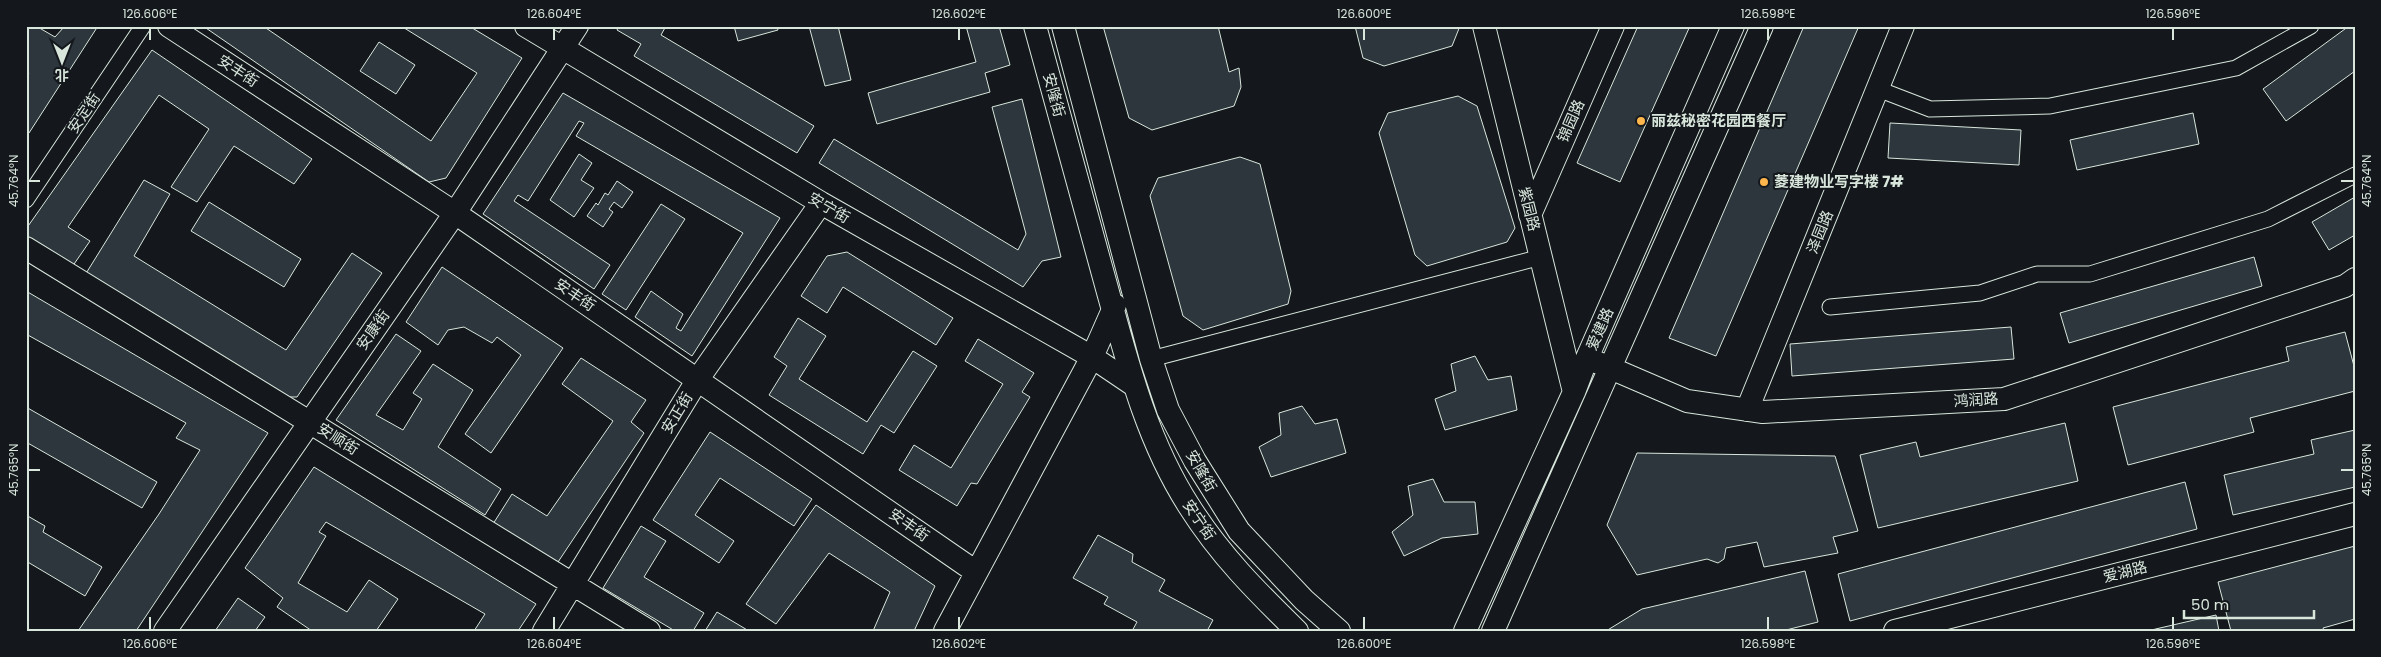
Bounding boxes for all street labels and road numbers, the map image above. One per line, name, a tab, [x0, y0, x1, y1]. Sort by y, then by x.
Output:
street label: 安丰街	[214, 50, 263, 92]
street label: 安隆街	[1039, 70, 1070, 119]
street label: 安定街	[62, 88, 105, 137]
street label: 锦园路	[1552, 96, 1589, 146]
street label: 紫园路	[1514, 184, 1545, 233]
street label: 安宁街	[805, 187, 854, 228]
street label: 泽园路	[1801, 207, 1838, 257]
street label: 安丰街	[551, 273, 600, 316]
street label: 爱建路	[1581, 304, 1618, 354]
street label: 安康街	[351, 305, 394, 354]
street label: 鸿润路	[1953, 387, 1999, 412]
street label: 安正街	[656, 388, 697, 437]
street label: 安顺街	[314, 418, 363, 459]
street label: 安隆街	[1181, 446, 1222, 495]
street label: 安宁街	[1178, 495, 1221, 544]
street label: 安丰街	[885, 503, 934, 546]
street label: 爱湖路	[2100, 556, 2149, 587]

